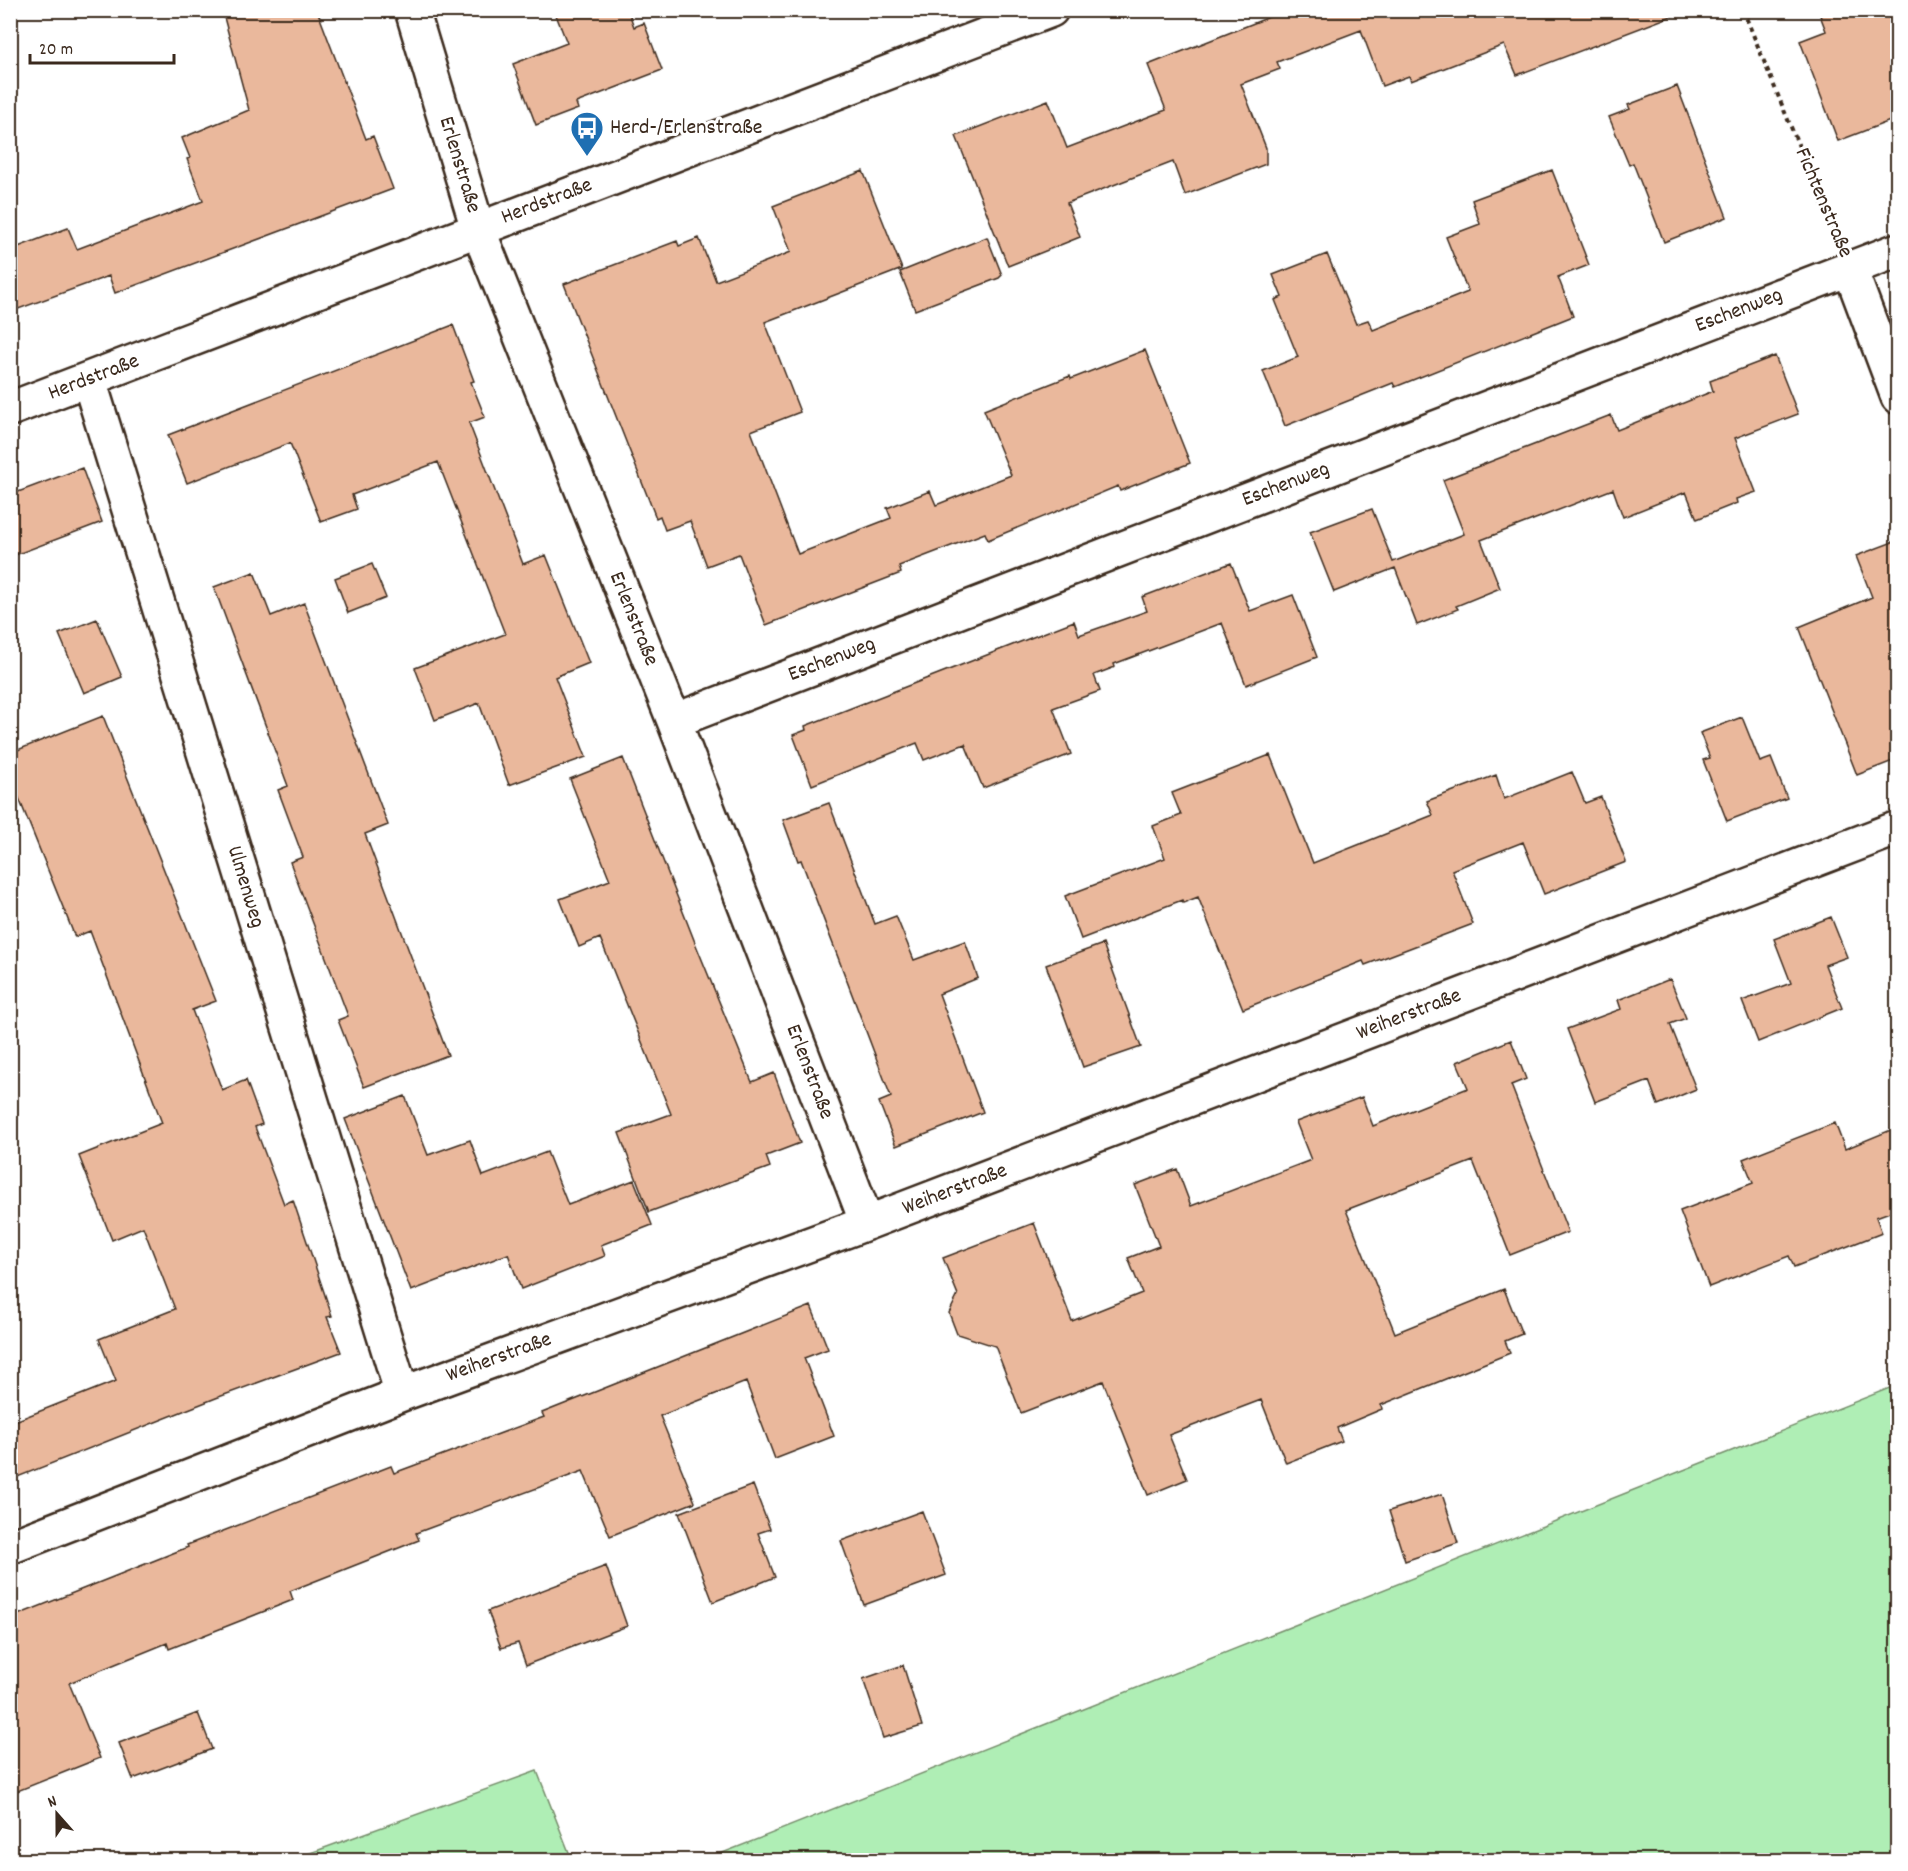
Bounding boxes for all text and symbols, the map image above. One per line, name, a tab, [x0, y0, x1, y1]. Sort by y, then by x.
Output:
scale bar	[30, 27, 174, 65]
text: 20 m	[39, 38, 73, 63]
bus stop icon: Herd-/Erlenstraße	[569, 110, 605, 157]
street label: Erlenstraße	[430, 113, 488, 217]
place label: Herd-/Erlenstraße	[610, 113, 762, 144]
street label: Fichtenstraße	[1786, 143, 1860, 263]
street label: Herdstraße	[497, 170, 597, 234]
street label: Eschenweg	[1691, 280, 1787, 342]
street label: Herdstraße	[44, 346, 144, 410]
street label: Eschenweg	[1238, 454, 1334, 516]
street label: Erlenstraße	[600, 567, 666, 671]
street label: Eschenweg	[784, 629, 880, 691]
street label: Ulmenweg	[218, 842, 272, 932]
street label: Weiherstraße	[1352, 981, 1466, 1049]
street label: Erlenstraße	[777, 1020, 841, 1124]
street label: Weiherstraße	[898, 1156, 1012, 1224]
street label: Weiherstraße	[442, 1325, 556, 1391]
north arrow	[27, 1784, 87, 1844]
text: N	[45, 1790, 60, 1814]

